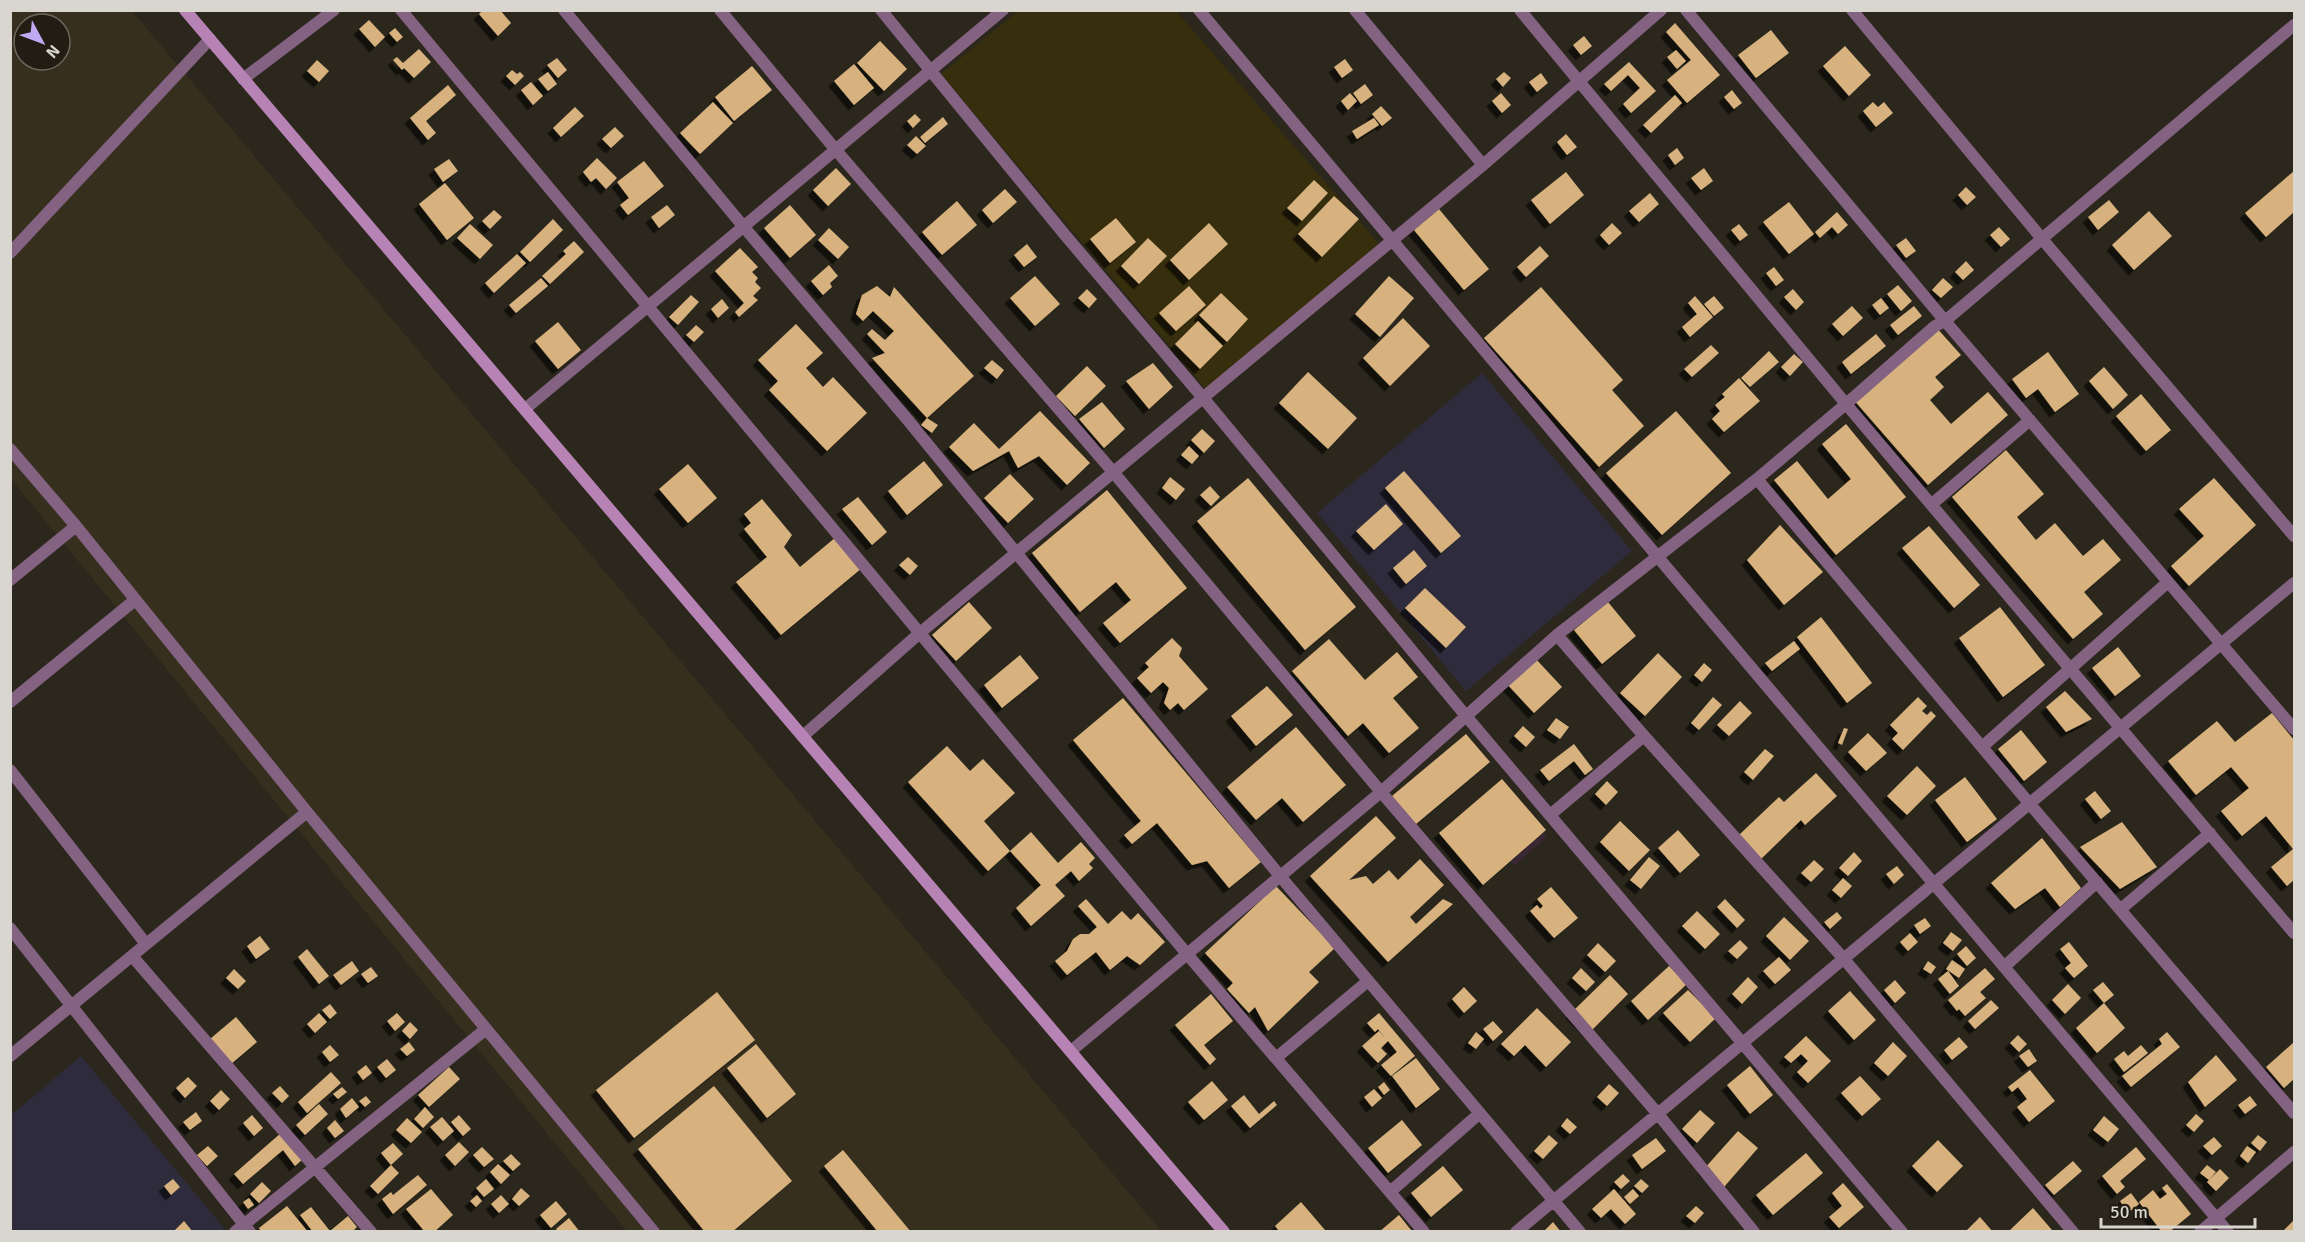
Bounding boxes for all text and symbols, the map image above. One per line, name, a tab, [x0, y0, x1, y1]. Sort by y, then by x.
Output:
north arrow	[12, 12, 72, 72]
text: N	[41, 40, 64, 62]
scale bar	[2101, 1191, 2256, 1229]
text: 50 m	[2110, 1201, 2148, 1223]

